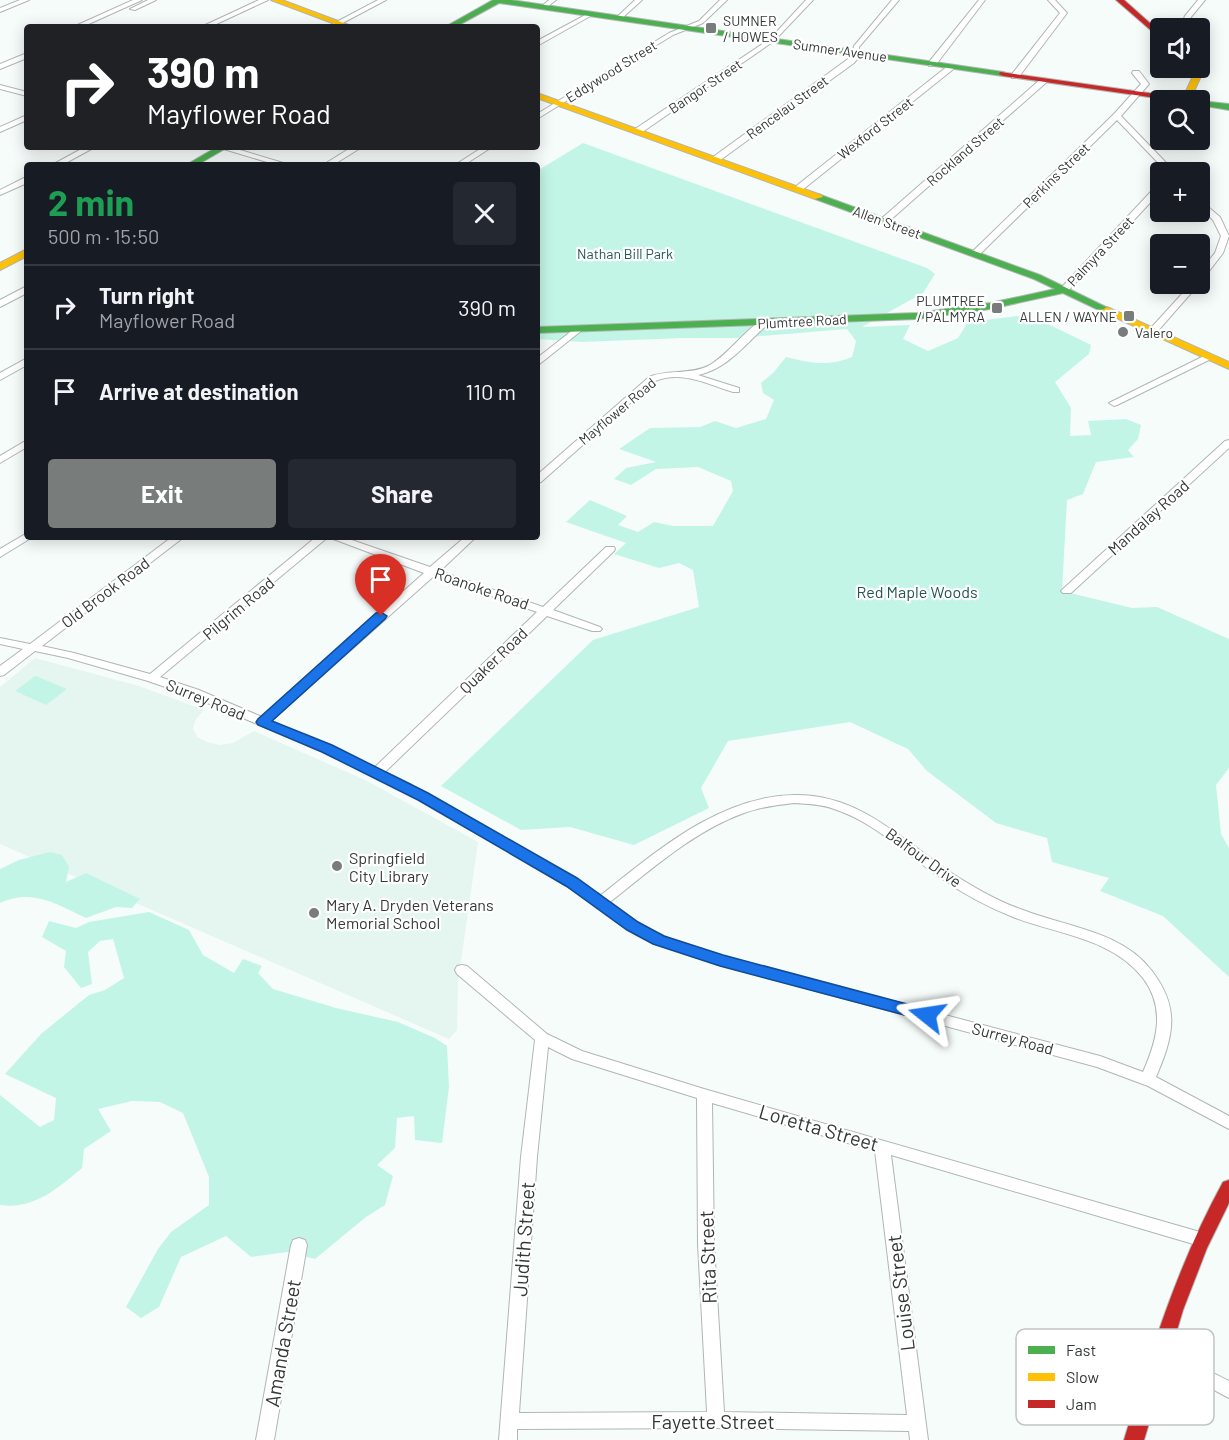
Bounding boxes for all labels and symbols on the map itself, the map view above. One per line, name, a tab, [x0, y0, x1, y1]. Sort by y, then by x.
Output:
place label: SUMNER / HOWES	[723, 12, 778, 45]
marker: SUMNER / HOWES	[704, 21, 718, 35]
street label: Sumner Avenue	[792, 35, 888, 65]
street label: Eddywood Street	[562, 36, 660, 106]
street label: Bangor Street	[665, 55, 745, 117]
street label: Rencelau Street	[743, 72, 831, 142]
street label: Wexford Street	[834, 93, 916, 163]
street label: Rockland Street	[923, 113, 1007, 189]
street label: Perkins Street	[1019, 139, 1093, 211]
street label: Allen Street	[851, 202, 923, 242]
street label: Palmyra Street	[1063, 212, 1137, 290]
park label: Nathan Bill Park	[577, 245, 673, 262]
place label: PLUMTREE / PALMYRA	[916, 292, 985, 325]
marker: PLUMTREE / PALMYRA	[990, 301, 1004, 315]
place label: ALLEN / WAYNE	[1020, 308, 1117, 325]
marker: ALLEN / WAYNE	[1122, 309, 1136, 323]
street label: Plumtree Road	[757, 310, 847, 332]
place label: Valero	[1135, 324, 1173, 341]
marker: Valero	[1116, 325, 1130, 339]
street label: Mayflower Road	[575, 374, 659, 448]
street label: Mandalay Road	[1103, 476, 1193, 558]
street label: Old Brook Road	[57, 553, 153, 631]
pin	[355, 554, 406, 616]
street label: Roanoke Road	[432, 563, 532, 613]
street label: Pilgrim Road	[198, 573, 278, 643]
park label: Red Maple Woods	[856, 582, 978, 601]
street label: Quaker Road	[455, 623, 531, 697]
street label: Surrey Road	[164, 675, 248, 723]
street label: Balfour Drive	[883, 823, 965, 891]
place label: Springfield City Library	[349, 848, 429, 885]
marker: Springfield City Library	[330, 859, 344, 873]
place label: Mary A. Dryden Veterans Memorial School	[326, 895, 494, 932]
marker: Mary A. Dryden Veterans Memorial School	[307, 906, 321, 920]
position arrow	[895, 983, 959, 1047]
street label: Surrey Road	[970, 1018, 1056, 1058]
street label: Loretta Street	[756, 1098, 882, 1156]
street label: Judith Street	[507, 1181, 539, 1297]
street label: Rita Street	[693, 1210, 721, 1304]
street label: Louise Street	[881, 1233, 919, 1353]
street label: Amanda Street	[259, 1277, 305, 1409]
legend	[1016, 1329, 1214, 1425]
text: Fast	[1066, 1340, 1096, 1359]
text: Slow	[1066, 1367, 1099, 1386]
text: Jam	[1066, 1394, 1097, 1413]
street label: Fayette Street	[651, 1409, 775, 1433]

